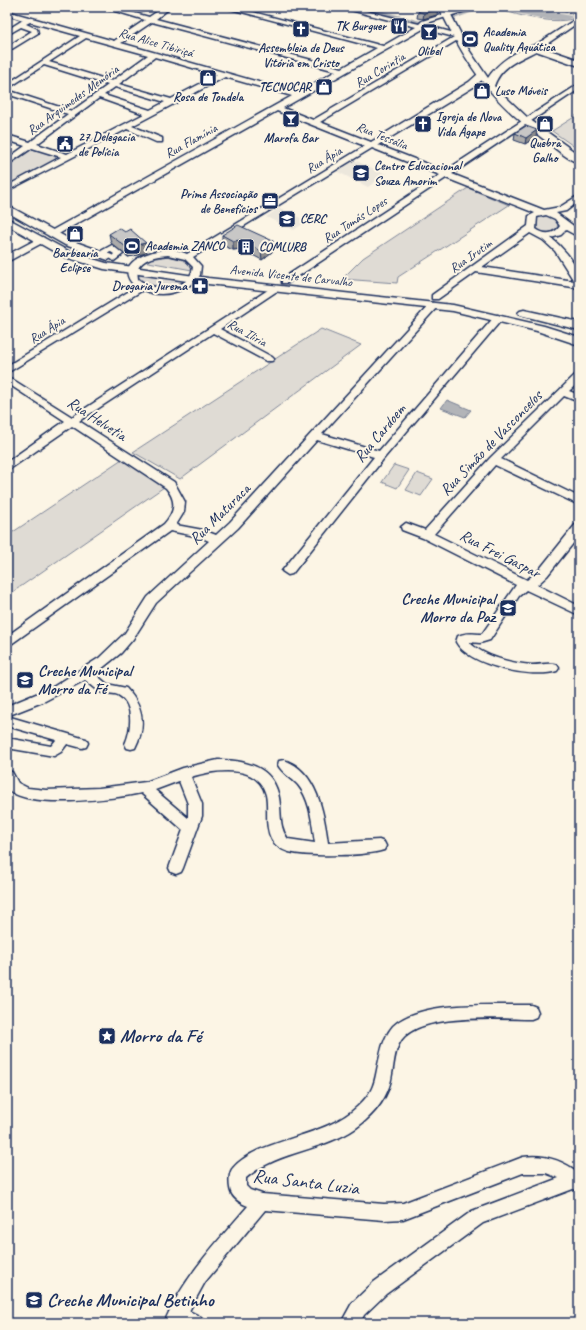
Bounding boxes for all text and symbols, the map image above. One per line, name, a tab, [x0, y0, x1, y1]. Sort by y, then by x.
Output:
restaurant icon: TK Burguer	[389, 16, 409, 36]
place label: TK Burguer	[336, 18, 387, 34]
church icon: Assembleia de Deus Vitória em Cristo	[291, 19, 311, 39]
bar icon: Olibel	[419, 22, 439, 42]
place label: Academia Quality Aquática	[483, 24, 557, 55]
street label: Rua Alice Tibiriçá	[117, 25, 196, 62]
sports icon: Academia Quality Aquática	[460, 29, 480, 49]
place label: Assembleia de Deus Vitória em Cristo	[258, 40, 345, 71]
place label: Olibel	[417, 43, 444, 59]
street label: Rua Corintia	[352, 48, 409, 91]
street label: Rua Arquimedes Memória	[24, 61, 123, 139]
shop icon: Rosa de Tondela	[198, 68, 218, 88]
shop icon: TECNOCAR	[314, 77, 334, 97]
place label: TECNOCAR	[259, 79, 313, 95]
shop icon: Luso Móveis	[472, 81, 492, 101]
place label: Luso Móveis	[495, 83, 548, 99]
place label: Rosa de Tondela	[173, 89, 245, 105]
bar icon: Marofa Bar	[281, 109, 301, 129]
place label: Igreja de Nova Vida Ágape	[436, 109, 503, 140]
church icon: Igreja de Nova Vida Ágape	[413, 114, 433, 134]
shop icon: Quebra Galho	[535, 114, 555, 134]
street label: Rua Tessália	[354, 119, 411, 154]
street label: Rua Flamínia	[162, 120, 221, 162]
place label: 27 Delegacia de Polícia	[78, 129, 136, 160]
place label: Marofa Bar	[264, 130, 320, 146]
public building icon: 27 Delegacia de Polícia	[55, 134, 75, 154]
place label: Quebra Galho	[529, 135, 562, 166]
street label: Rua Ápia	[303, 143, 345, 177]
place label: Centro Educacional Souza Amorim	[374, 158, 464, 189]
school or university icon: Centro Educacional Souza Amorim	[351, 163, 371, 183]
place label: Prime Associação de Benefícios	[180, 186, 258, 217]
office icon: Prime Associação de Benefícios	[260, 191, 280, 211]
street label: Rua Tomás Lopes	[320, 192, 391, 247]
school or university icon: CERC	[277, 209, 297, 229]
place label: CERC	[300, 211, 327, 227]
shop icon: Barbearia Eclipse	[65, 224, 85, 244]
street label: Rua Irutim	[447, 235, 496, 276]
sports icon: Academia ZANCO	[122, 236, 142, 256]
building icon: COMLURB	[236, 237, 256, 257]
place label: Academia ZANCO	[145, 238, 225, 254]
place label: COMLURB	[259, 239, 307, 255]
place label: Barbearia Eclipse	[52, 245, 99, 276]
street label: Avenida Vicente de Carvalho	[229, 262, 354, 291]
pharmacy icon: Drogaria Jurema	[190, 276, 210, 296]
place label: Drogaria Jurema	[112, 278, 188, 294]
street label: Rua Ápia	[26, 313, 68, 347]
street label: Rua Iliria	[225, 316, 270, 351]
street label: Rua Simão de Vasconcelos	[436, 385, 547, 500]
street label: Rua Helvetia	[64, 392, 132, 446]
street label: Rua Cardoem	[350, 399, 411, 466]
street label: Rua Maturaca	[185, 478, 256, 549]
street label: Rua Frei Gaspar	[456, 525, 546, 584]
place label: Creche Municipal Morro da Paz	[401, 589, 498, 627]
school or university icon: Creche Municipal Morro da Paz	[498, 598, 518, 618]
place label: Creche Municipal Morro da Fé	[38, 661, 135, 699]
school or university icon: Creche Municipal Morro da Fé	[15, 670, 35, 690]
place label: Morro da Fé	[120, 1024, 204, 1048]
place icon: Morro da Fé	[97, 1026, 117, 1046]
street label: Rua Santa Luzia	[252, 1164, 362, 1201]
place label: Creche Municipal Betinho	[47, 1288, 215, 1312]
school or university icon: Creche Municipal Betinho	[24, 1290, 44, 1310]

